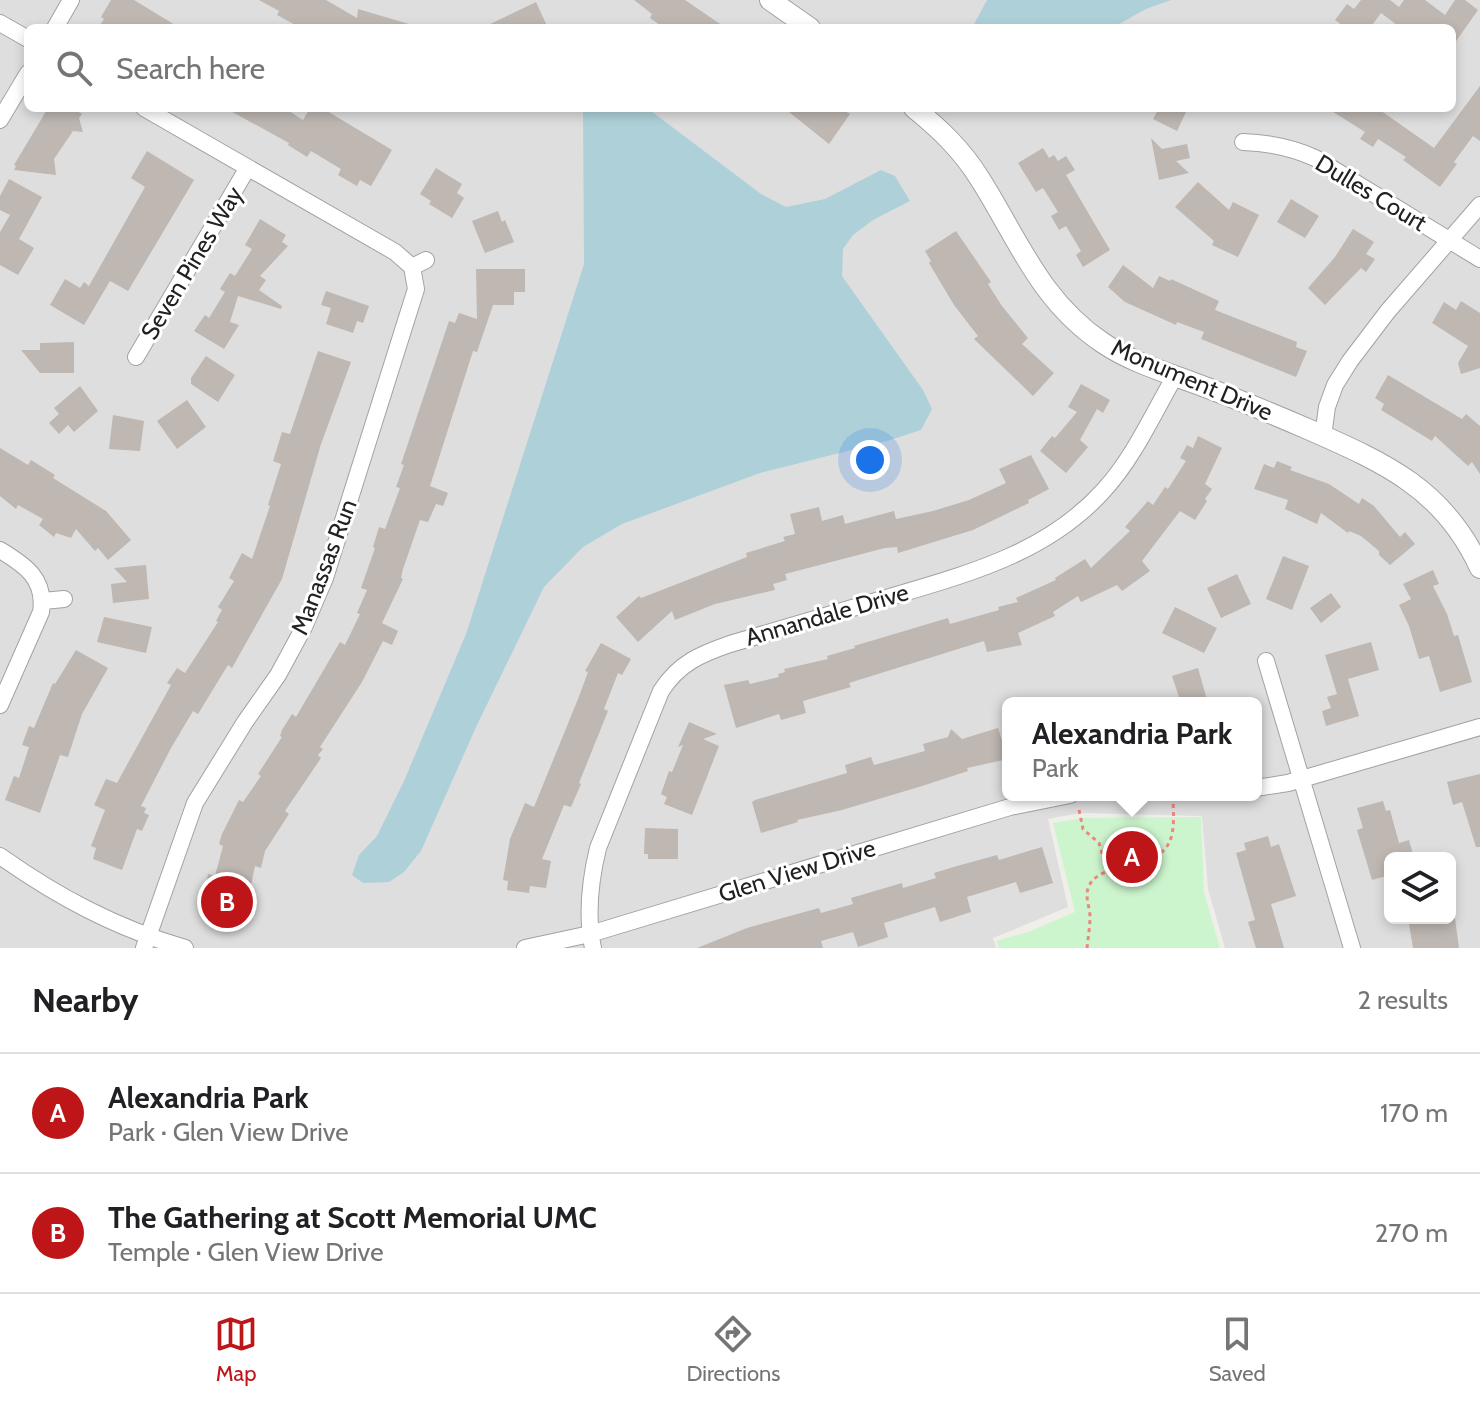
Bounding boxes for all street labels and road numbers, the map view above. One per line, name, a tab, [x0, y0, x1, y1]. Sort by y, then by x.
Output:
street label: Dulles Court	[1310, 148, 1432, 237]
street label: Seven Pines Way	[134, 181, 249, 345]
street label: Monument Drive	[1107, 333, 1277, 427]
street label: Manassas Run	[284, 495, 363, 639]
street label: Annandale Drive	[742, 577, 912, 652]
street label: Glen View Drive	[715, 833, 879, 908]

